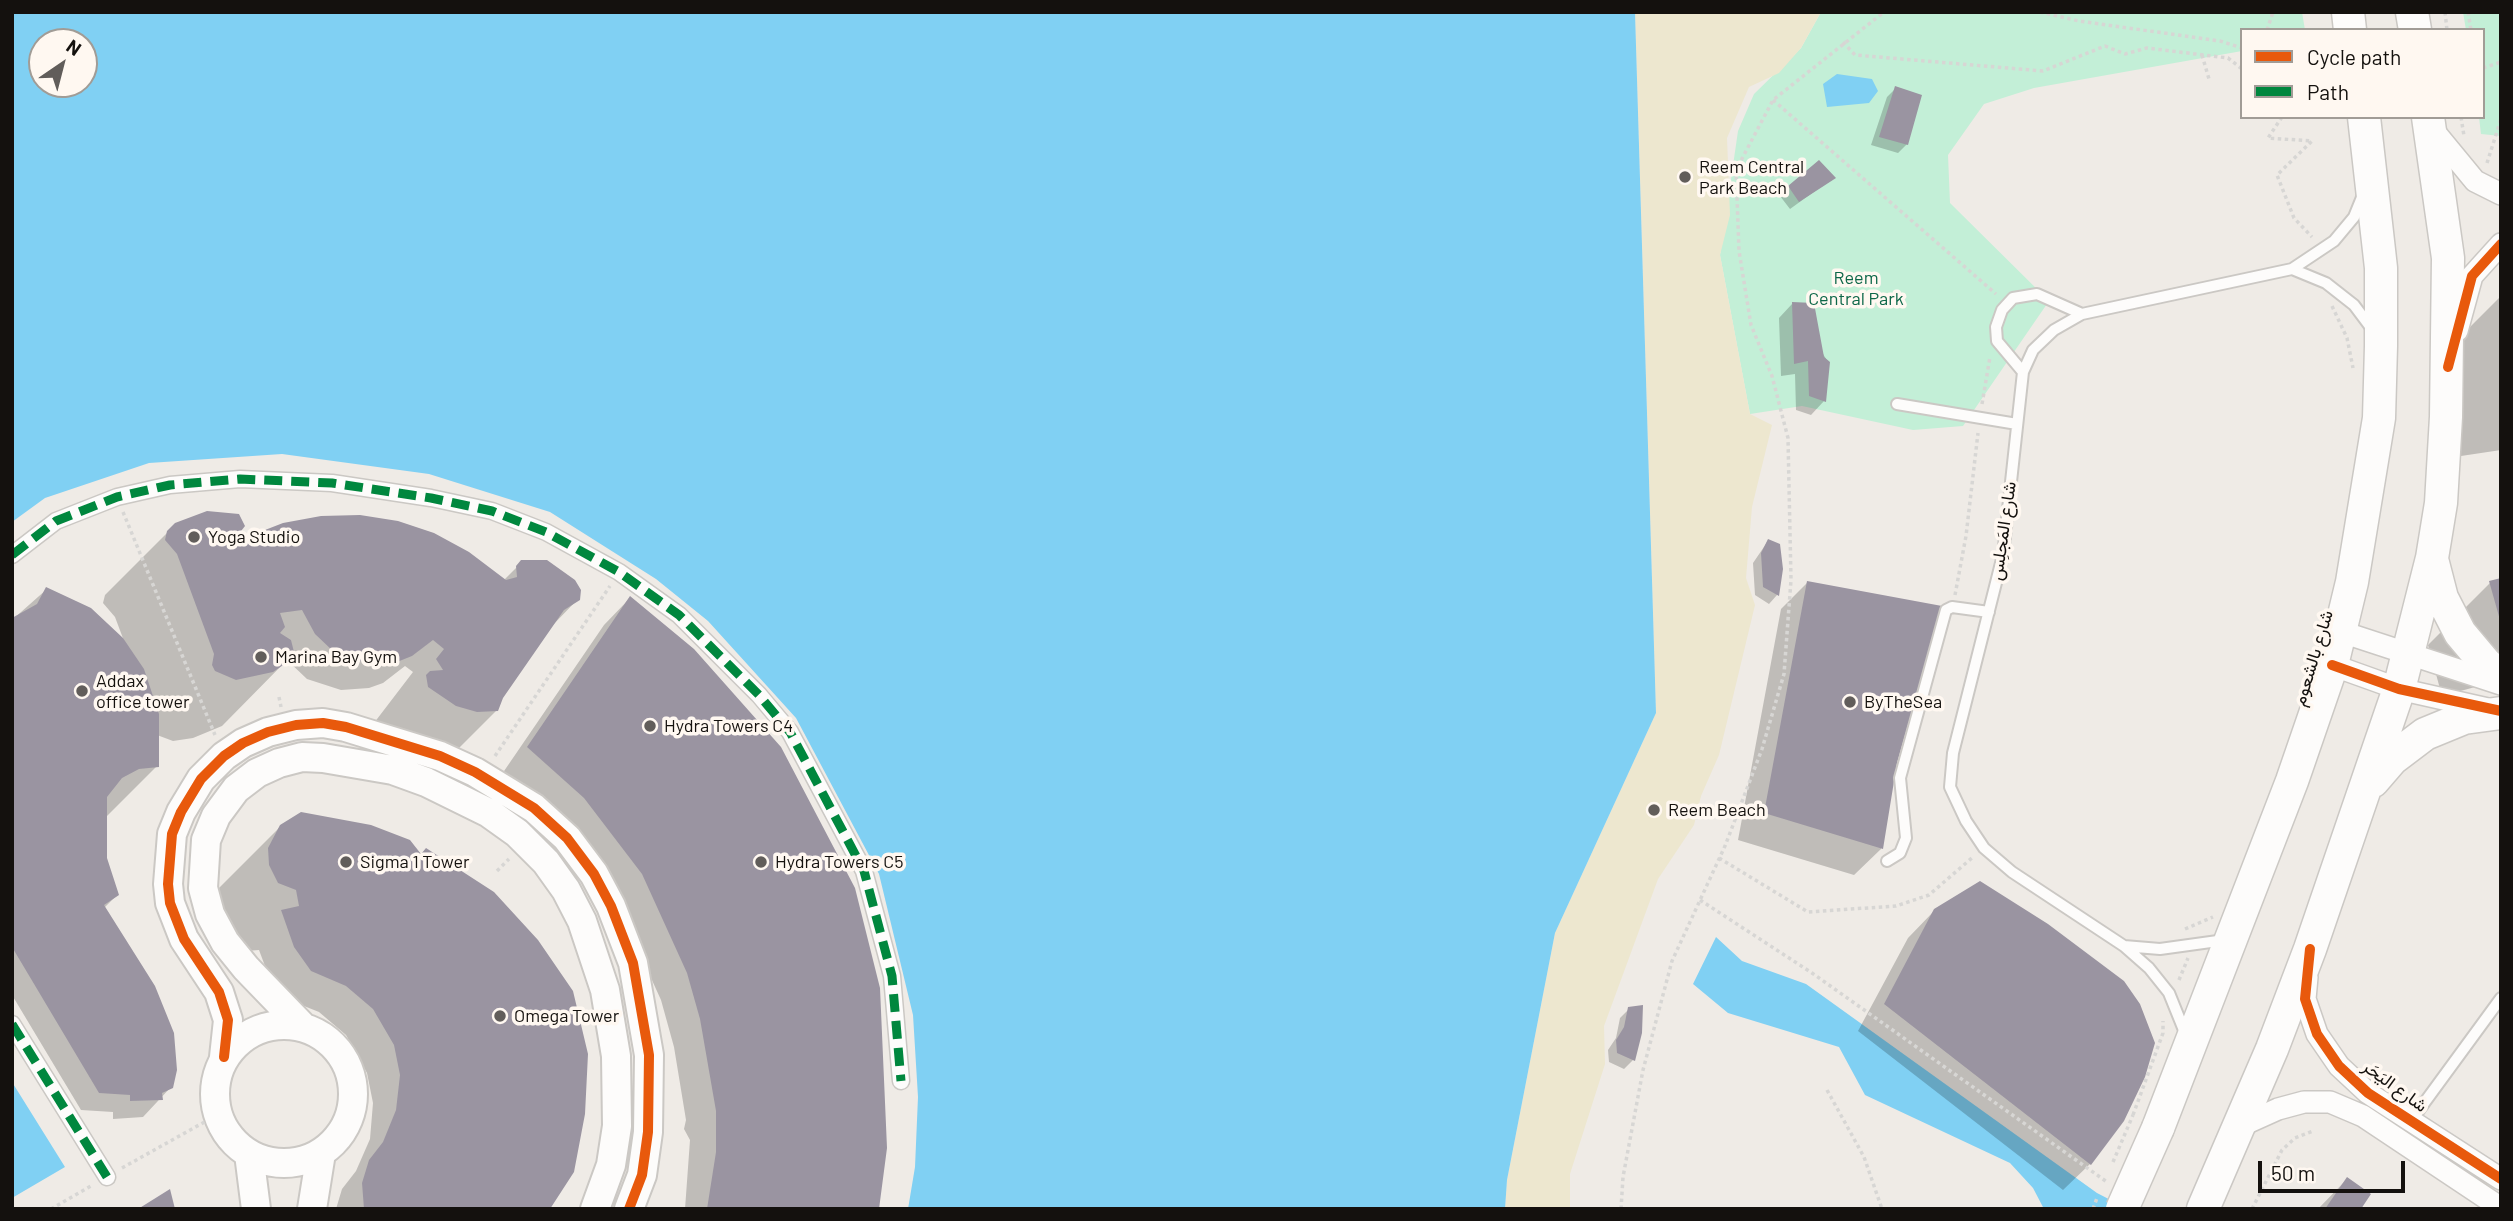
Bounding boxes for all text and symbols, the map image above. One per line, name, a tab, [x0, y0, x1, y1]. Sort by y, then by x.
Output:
north arrow	[28, 28, 98, 98]
legend	[2240, 28, 2485, 119]
text: N	[62, 34, 86, 60]
text: Cycle path	[2307, 44, 2401, 69]
text: Path	[2307, 79, 2349, 104]
place label: Reem Central Park Beach	[1699, 156, 1804, 198]
marker: Reem Central Park Beach	[1677, 169, 1693, 185]
park label: Reem Central Park	[1808, 267, 1904, 310]
street label: شارع المَجلِس	[1985, 480, 2021, 582]
place label: Yoga Studio	[208, 526, 300, 548]
marker: Yoga Studio	[186, 529, 202, 545]
street label: شارع بالشعوم	[2288, 607, 2338, 709]
place label: Marina Bay Gym	[275, 646, 397, 668]
marker: Marina Bay Gym	[253, 649, 269, 665]
place label: Addax office tower	[96, 670, 190, 712]
marker: Addax office tower	[74, 683, 90, 699]
place label: ByTheSea	[1864, 691, 1942, 713]
marker: ByTheSea	[1842, 694, 1858, 710]
place label: Hydra Towers C4	[664, 715, 793, 737]
marker: Hydra Towers C4	[642, 718, 658, 734]
place label: Reem Beach	[1668, 799, 1766, 821]
marker: Reem Beach	[1646, 802, 1662, 818]
place label: Sigma 1 Tower	[360, 851, 470, 873]
place label: Hydra Towers C5	[775, 851, 904, 873]
marker: Sigma 1 Tower	[338, 854, 354, 870]
marker: Hydra Towers C5	[753, 854, 769, 870]
place label: Omega Tower	[514, 1005, 619, 1027]
marker: Omega Tower	[492, 1008, 508, 1024]
street label: شارع اليَحَر	[2358, 1055, 2432, 1117]
scale bar	[2261, 1148, 2408, 1192]
text: 50 m	[2271, 1160, 2315, 1185]

